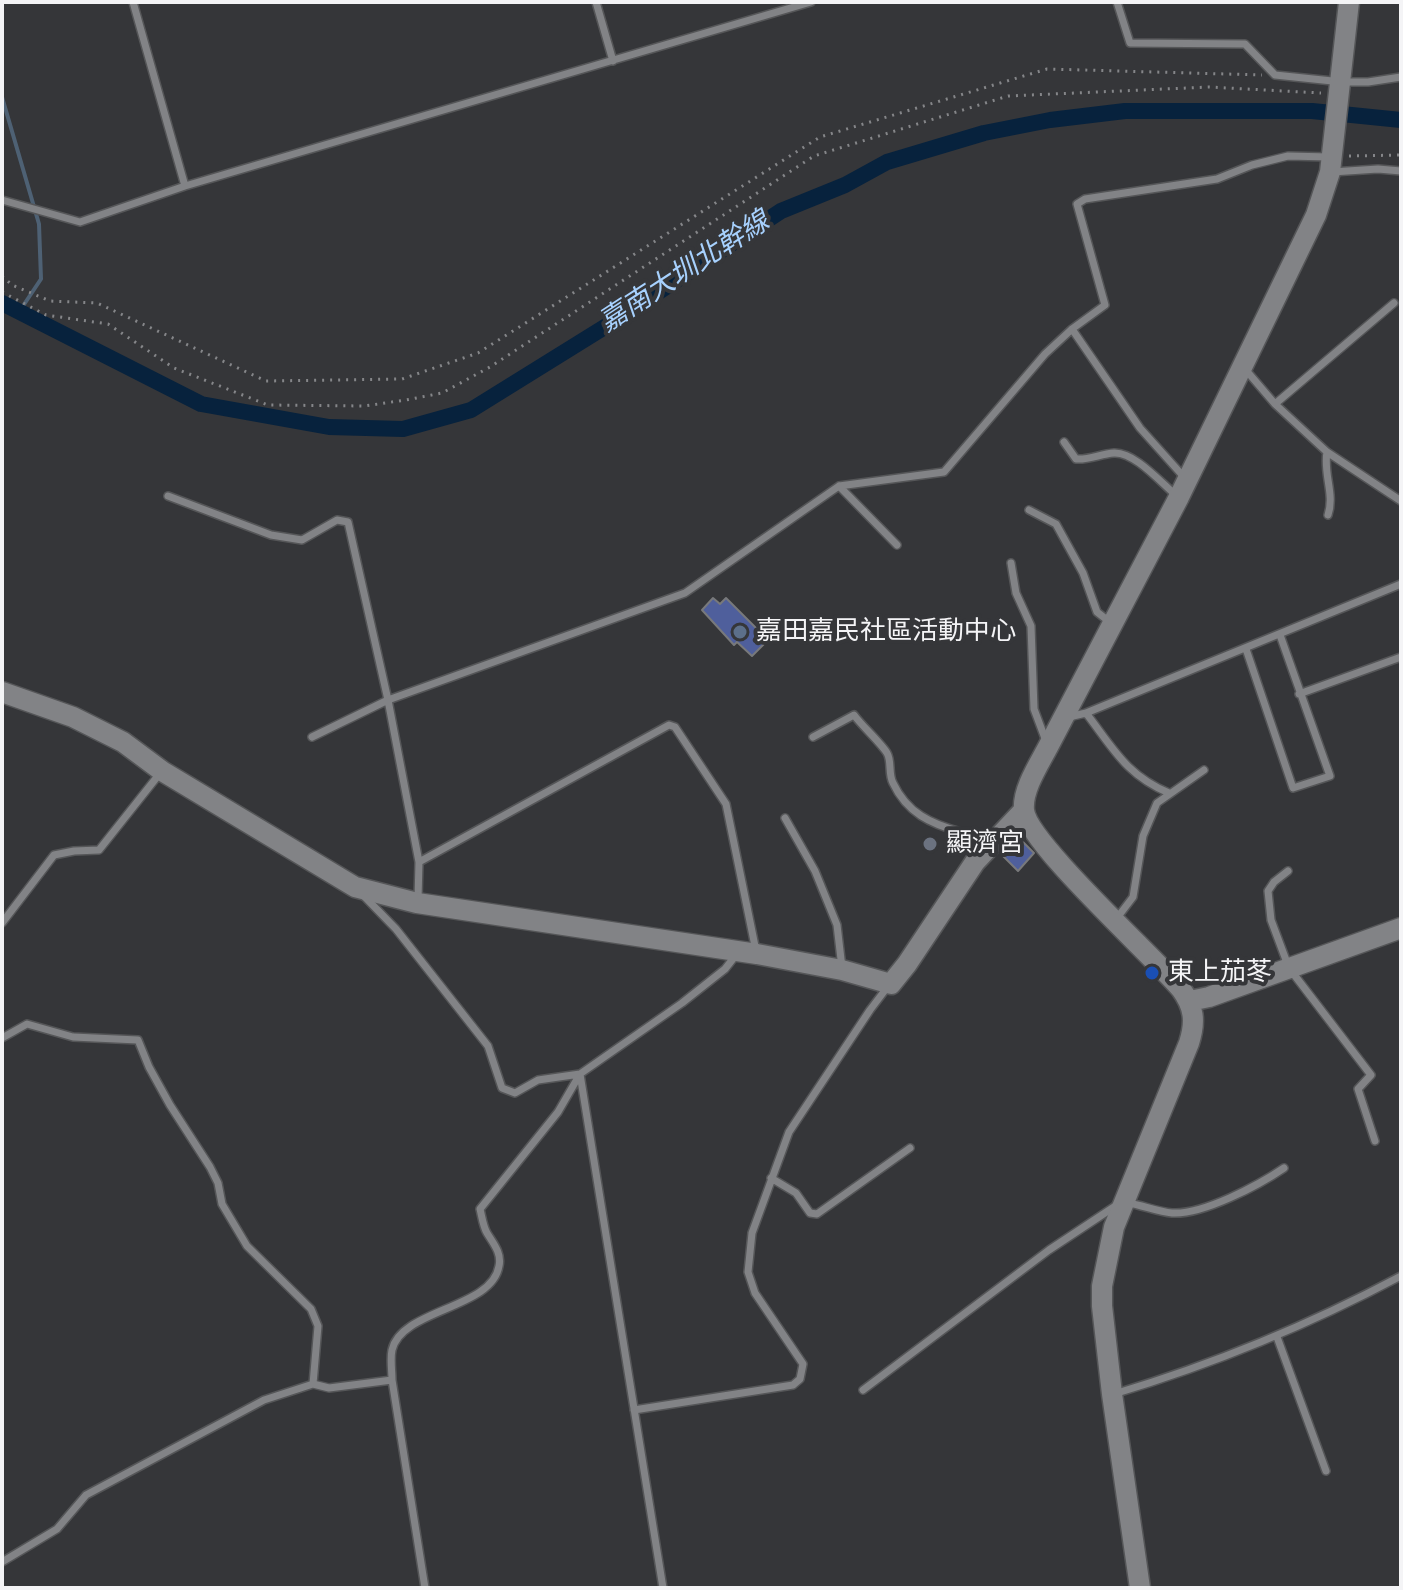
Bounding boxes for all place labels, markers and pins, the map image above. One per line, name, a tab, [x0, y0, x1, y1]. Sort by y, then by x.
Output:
place label: 嘉田嘉民社區活動中心	[756, 616, 1016, 648]
marker: 嘉田嘉民社區活動中心	[731, 623, 749, 641]
place label: 顯濟宮	[946, 828, 1024, 860]
marker: 顯濟宮	[921, 835, 939, 853]
place label: 東上茄苳	[1168, 957, 1272, 989]
marker: 東上茄苳	[1143, 964, 1161, 982]

